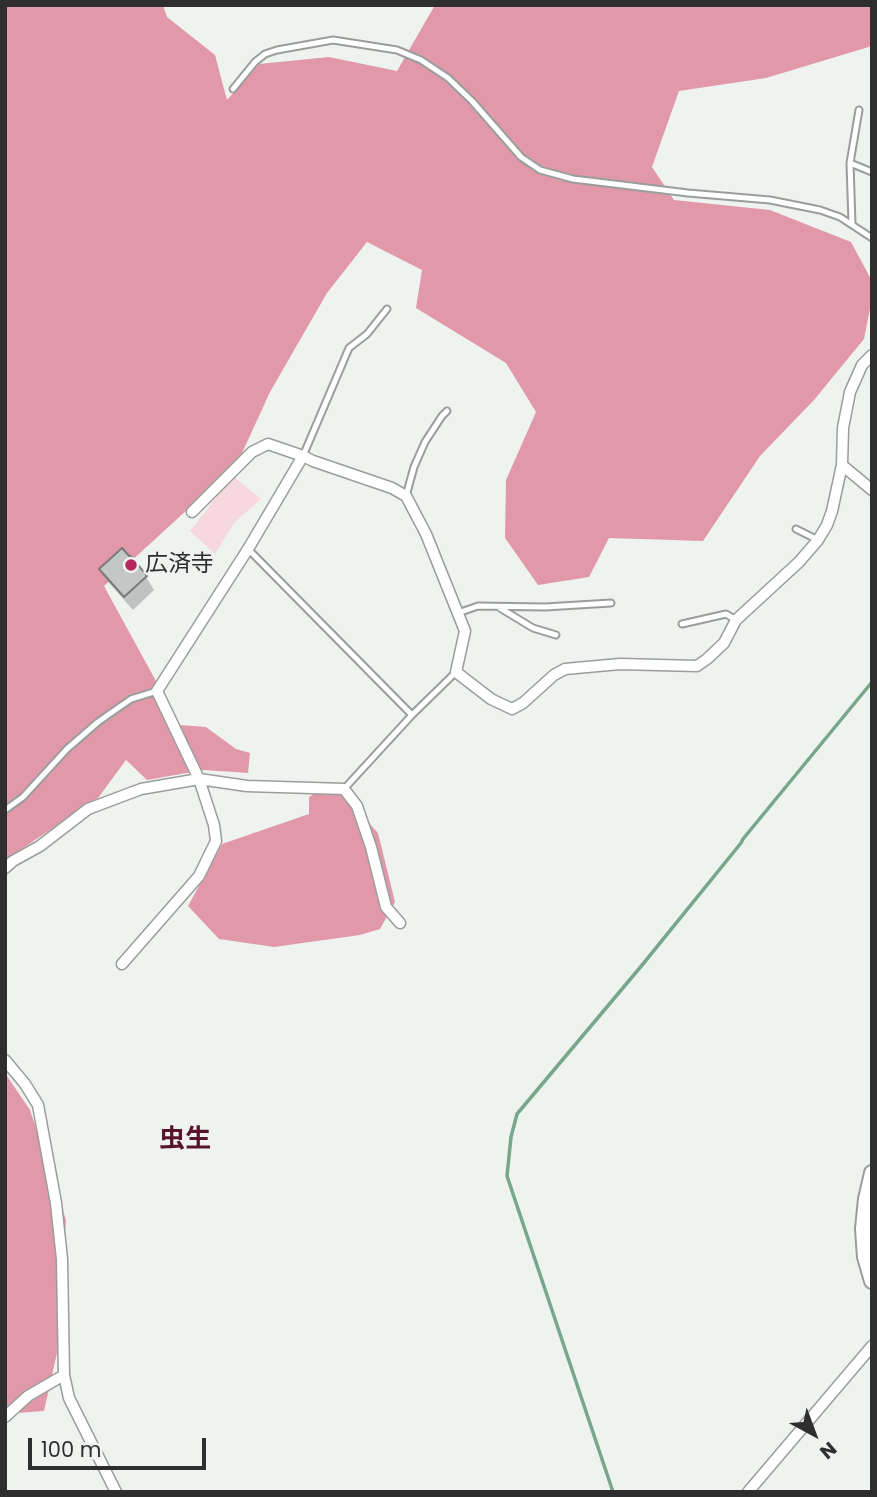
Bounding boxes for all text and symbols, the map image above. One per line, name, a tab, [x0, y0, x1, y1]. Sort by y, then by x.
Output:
place label: 広済寺	[145, 551, 214, 579]
marker: 広済寺	[123, 557, 139, 573]
district label: 虫生	[159, 1124, 211, 1156]
north arrow	[779, 1399, 849, 1469]
scale bar	[32, 1424, 210, 1468]
text: 100 m	[41, 1435, 101, 1464]
text: N	[814, 1435, 842, 1465]

